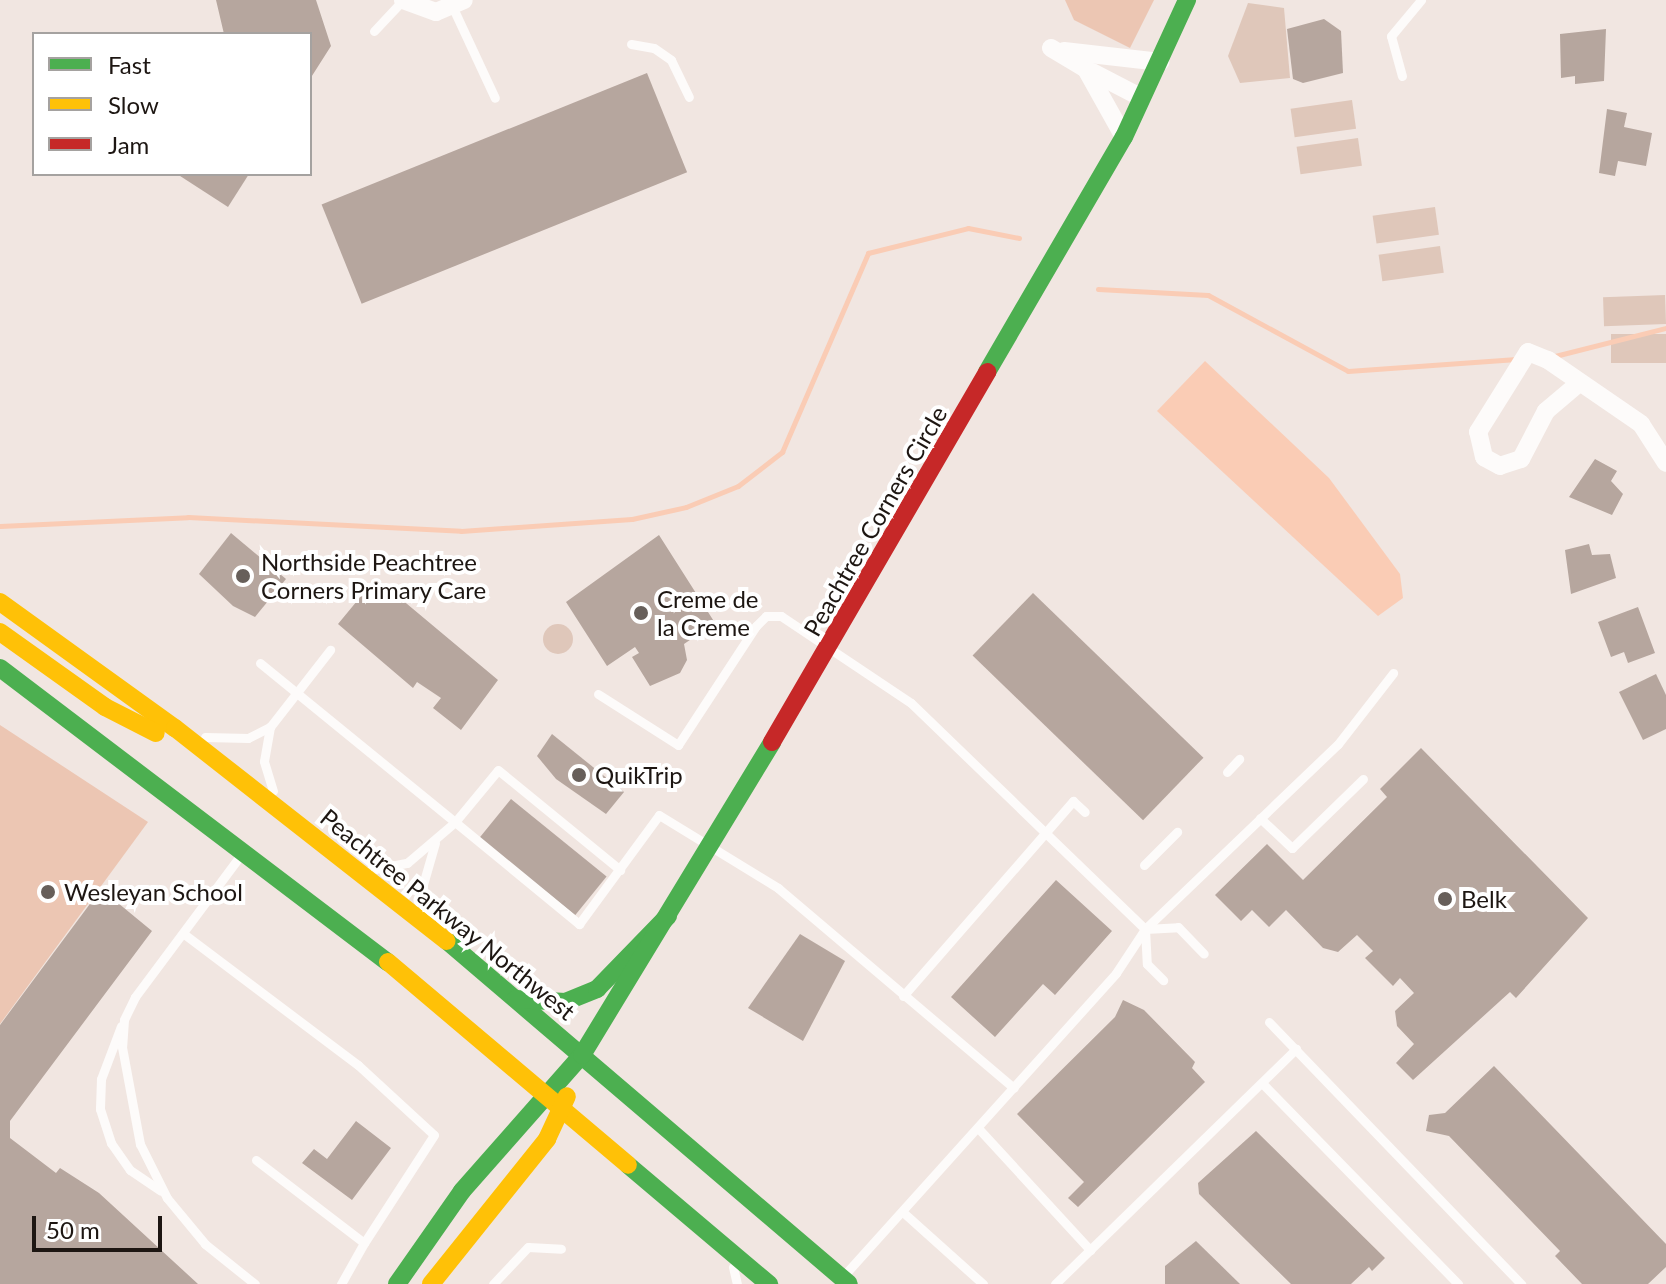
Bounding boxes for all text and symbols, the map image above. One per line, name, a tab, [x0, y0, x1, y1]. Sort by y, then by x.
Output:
legend	[32, 32, 312, 176]
text: Fast	[108, 50, 151, 79]
text: Slow	[108, 90, 159, 119]
text: Jam	[108, 130, 149, 159]
street label: Peachtree Corners Circle	[797, 401, 953, 641]
place label: Northside Peachtree Corners Primary Care	[261, 548, 487, 604]
marker: Northside Peachtree Corners Primary Care	[232, 565, 254, 587]
place label: Creme de la Creme	[657, 585, 759, 641]
marker: Creme de la Creme	[632, 604, 650, 622]
place label: QuikTrip	[595, 761, 683, 789]
marker: QuikTrip	[570, 766, 588, 784]
street label: Peachtree Parkway Northwest	[315, 802, 581, 1026]
place label: Wesleyan School	[64, 878, 243, 906]
marker: Wesleyan School	[39, 883, 57, 901]
place label: Belk	[1461, 885, 1507, 913]
marker: Belk	[1436, 890, 1454, 908]
scale bar	[36, 1200, 166, 1250]
text: 50 m	[46, 1215, 100, 1244]

